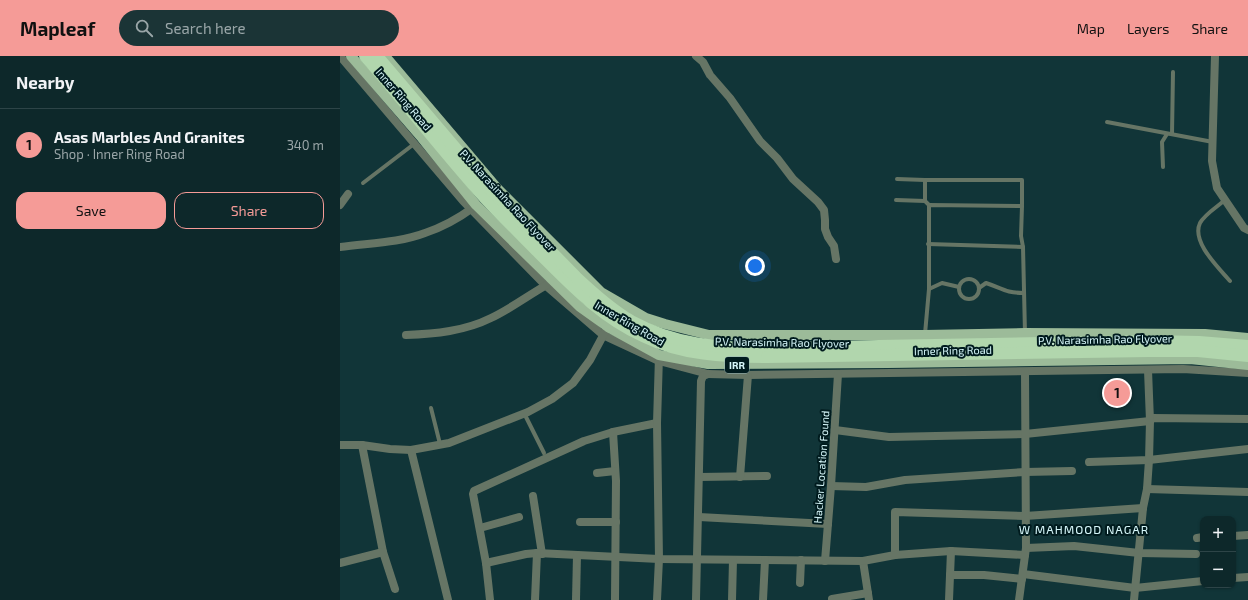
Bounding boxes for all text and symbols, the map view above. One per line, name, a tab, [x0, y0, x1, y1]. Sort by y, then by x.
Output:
search box	[119, 10, 399, 46]
text: Mapleaf	[20, 17, 95, 40]
icon: search	[133, 17, 155, 39]
text: Search here	[165, 19, 246, 37]
text: Map	[1077, 20, 1105, 37]
text: Layers	[1127, 20, 1169, 37]
text: Share	[1191, 20, 1228, 37]
street label: Inner Ring Road	[373, 65, 435, 133]
text: Nearby	[16, 72, 74, 92]
text: Asas Marbles And Granites	[54, 128, 245, 146]
text: 1	[26, 137, 32, 153]
text: 340 m	[287, 137, 324, 153]
text: Shop · Inner Ring Road	[54, 146, 185, 162]
street label: P.V. Narasimha Rao Flyover	[457, 146, 559, 254]
button: Save	[16, 192, 166, 229]
button: Share	[174, 192, 324, 229]
your location	[745, 256, 765, 276]
street label: Inner Ring Road	[593, 298, 667, 348]
street label: P.V. Narasimha Rao Flyover	[1038, 331, 1173, 347]
street label: P.V. Narasimha Rao Flyover	[715, 334, 850, 350]
street label: Inner Ring Road	[914, 343, 992, 357]
road number: IRR	[725, 357, 749, 373]
pin: 1	[1104, 378, 1130, 408]
street label: Hacker Location Found	[811, 410, 831, 524]
map controls	[1200, 516, 1236, 588]
button: +	[1200, 516, 1236, 552]
district label: W MAHMOOD NAGAR	[1019, 522, 1149, 536]
button: −	[1200, 552, 1236, 588]

